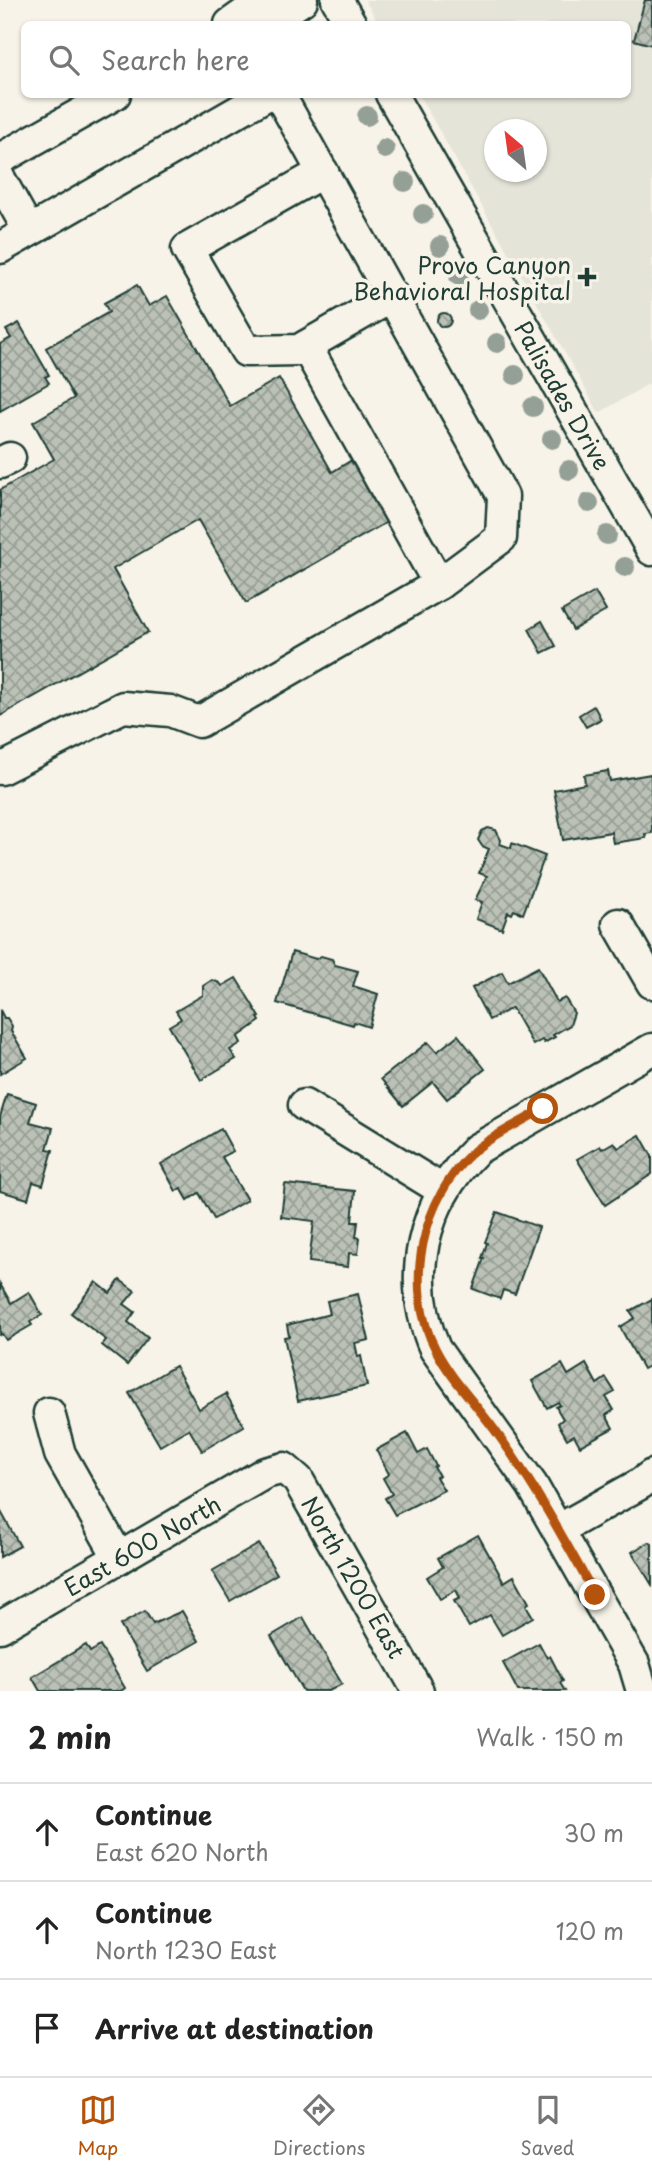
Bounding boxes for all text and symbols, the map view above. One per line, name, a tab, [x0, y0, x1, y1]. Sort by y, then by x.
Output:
search box	[21, 21, 631, 98]
text: Search here	[101, 40, 250, 79]
icon: search	[45, 41, 83, 79]
north arrow	[484, 119, 547, 182]
place label: Provo Canyon Behavioral Hospital	[353, 247, 571, 308]
marker: Provo Canyon Behavioral Hospital	[577, 267, 597, 287]
street label: Palisades Drive	[506, 314, 620, 476]
route start	[527, 1093, 558, 1124]
street label: East 600 North	[57, 1486, 227, 1604]
street label: North 1200 East	[293, 1489, 415, 1665]
route end	[579, 1579, 610, 1610]
text: 2 min	[28, 1714, 112, 1759]
text: Walk · 150 m	[476, 1719, 624, 1754]
text: Continue	[95, 1795, 212, 1834]
icon: ahead	[28, 1813, 66, 1851]
text: 30 m	[563, 1815, 624, 1850]
text: East 620 North	[95, 1834, 269, 1869]
text: Continue	[95, 1893, 212, 1932]
icon: ahead	[28, 1911, 66, 1949]
text: 120 m	[556, 1913, 624, 1948]
text: North 1230 East	[95, 1932, 277, 1967]
icon: arrive	[28, 2009, 66, 2047]
text: Arrive at destination	[95, 2009, 374, 2048]
tab: Map	[78, 2091, 118, 2161]
tab: Directions	[273, 2091, 366, 2161]
tab: Saved	[521, 2091, 574, 2161]

